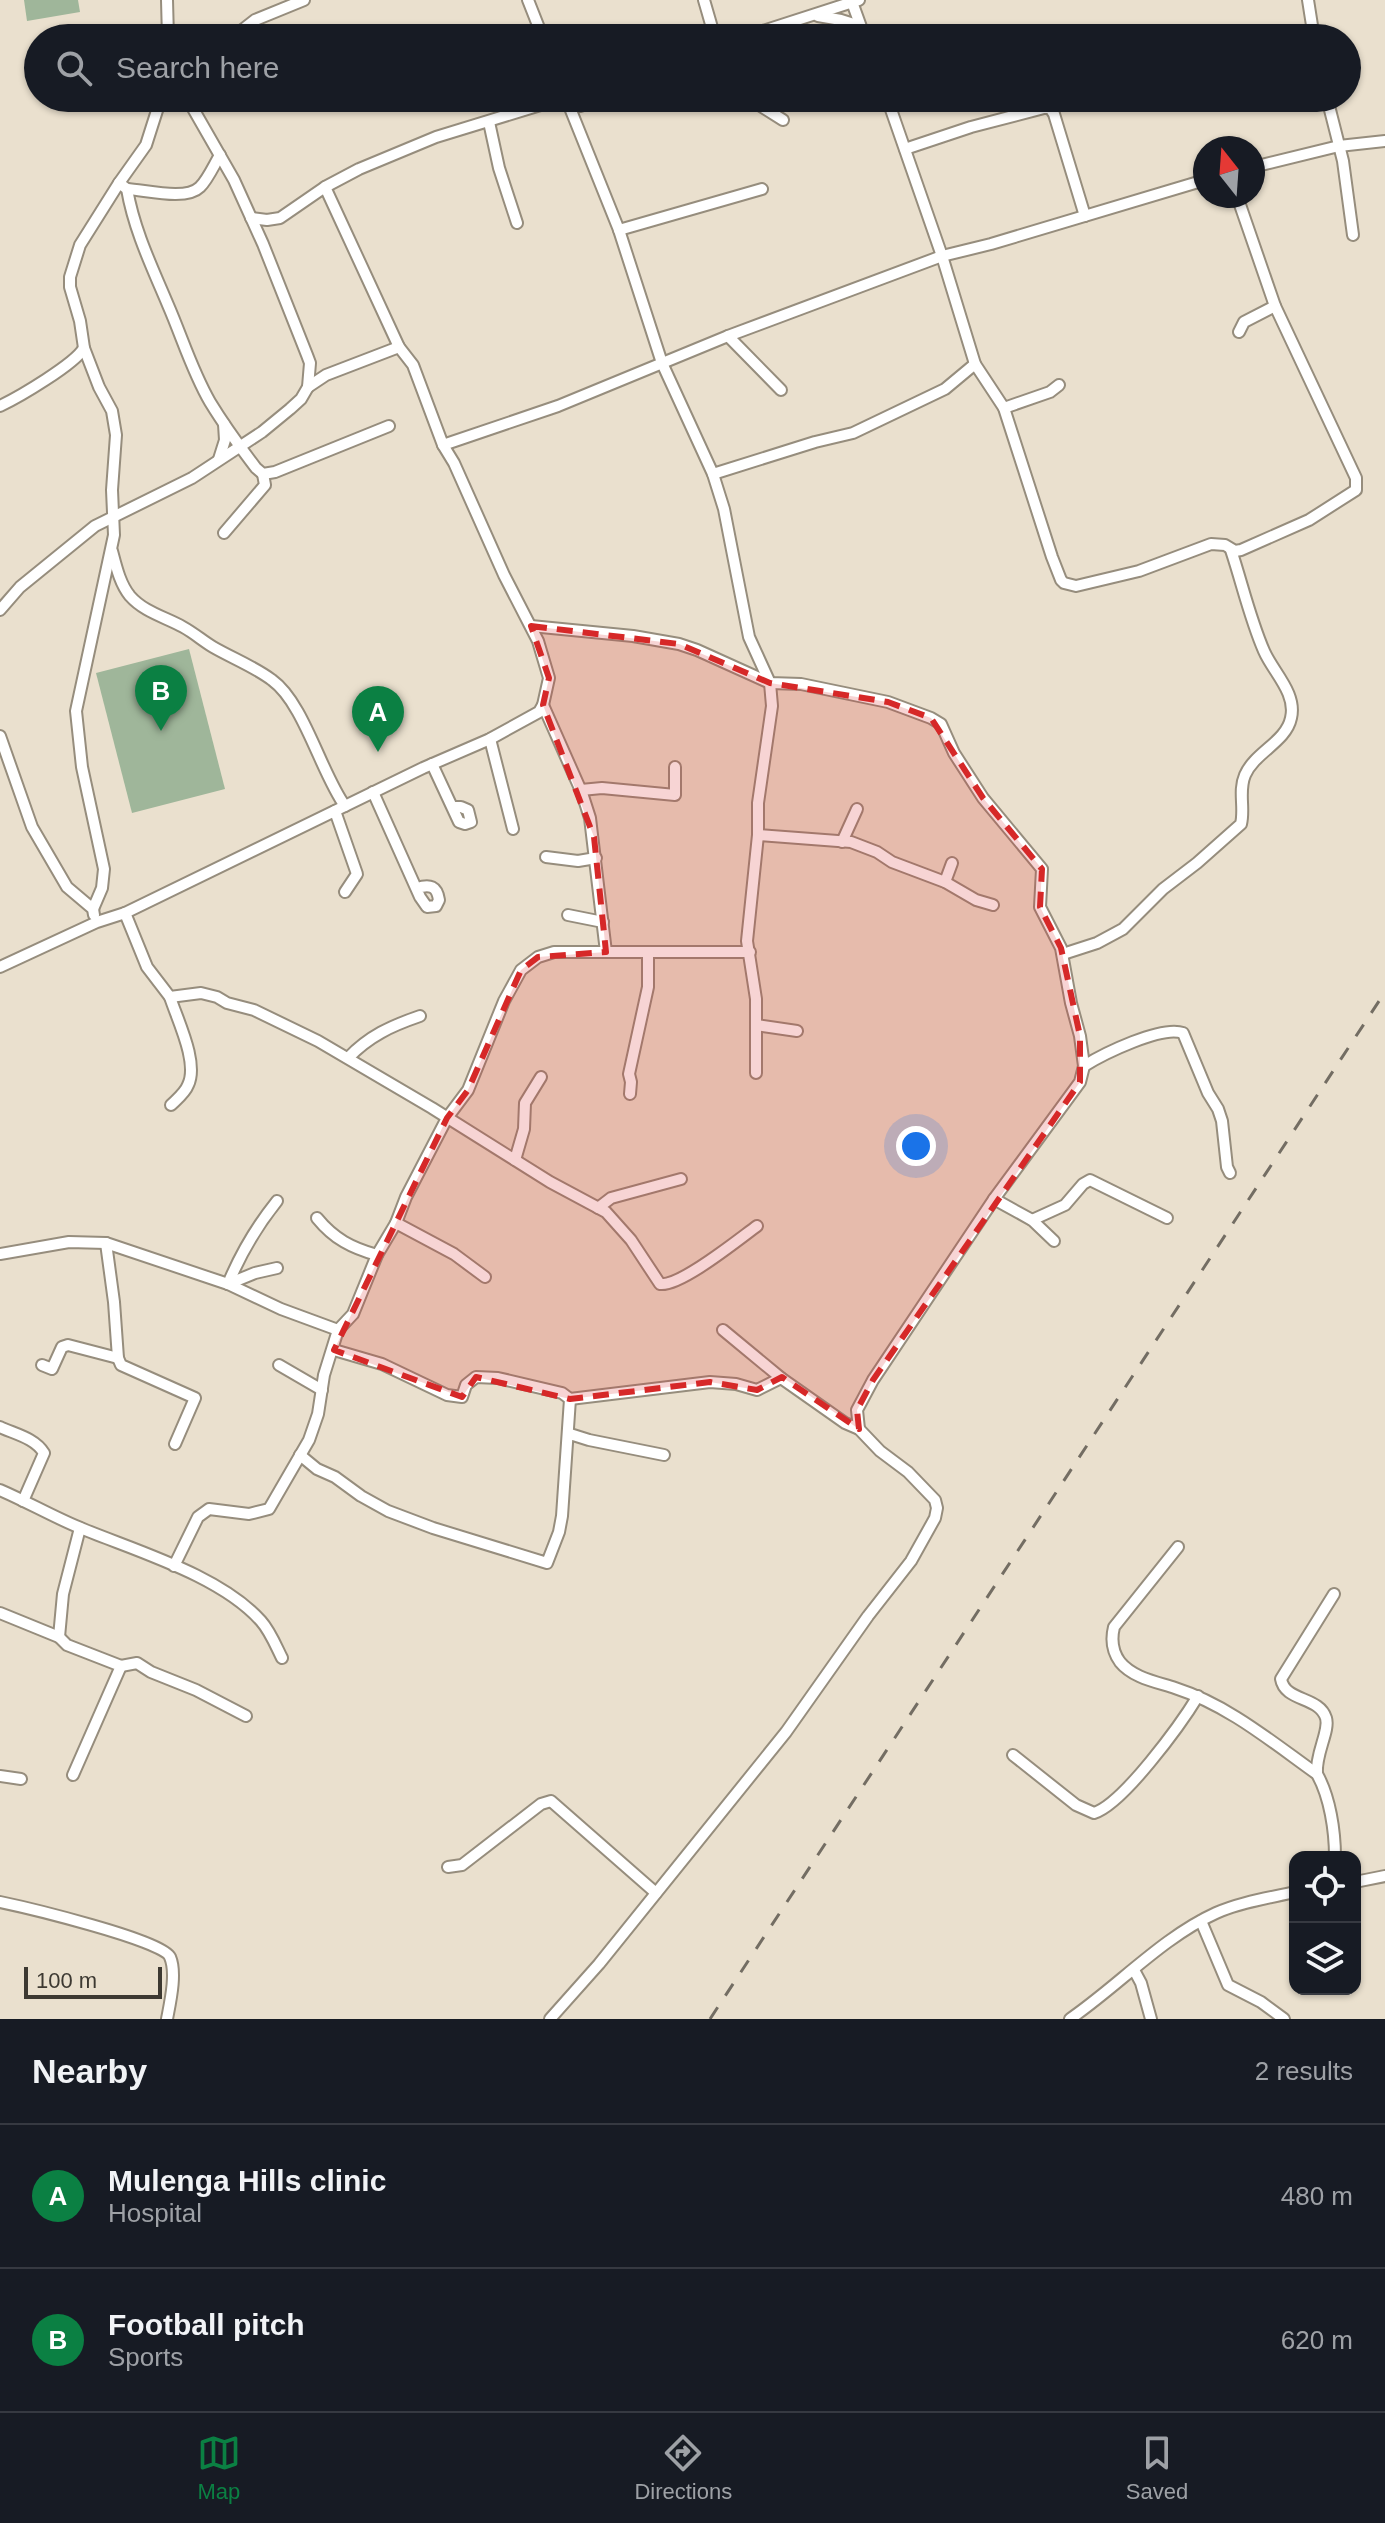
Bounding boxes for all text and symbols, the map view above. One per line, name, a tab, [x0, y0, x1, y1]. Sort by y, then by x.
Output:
search box	[24, 24, 1361, 112]
icon: search	[52, 46, 96, 90]
text: Search here	[116, 51, 279, 84]
north arrow	[1193, 136, 1265, 208]
pin: B	[135, 665, 187, 731]
pin: A	[352, 686, 404, 752]
your location	[896, 1126, 936, 1166]
map controls	[1289, 1851, 1361, 1995]
button: locate	[1289, 1851, 1361, 1923]
button: layers	[1289, 1923, 1361, 1995]
scale bar	[24, 1963, 162, 1999]
text: 100 m	[36, 1968, 97, 1993]
text: Nearby	[32, 2052, 147, 2090]
text: 2 results	[1255, 2056, 1353, 2086]
text: Mulenga Hills clinic	[108, 2164, 386, 2197]
text: A	[49, 2181, 67, 2211]
text: 480 m	[1281, 2181, 1353, 2211]
text: Hospital	[108, 2198, 202, 2228]
text: Football pitch	[108, 2308, 305, 2341]
text: B	[49, 2325, 67, 2355]
text: 620 m	[1281, 2325, 1353, 2355]
text: Sports	[108, 2342, 183, 2372]
tab: Map	[197, 2431, 241, 2505]
tab: Directions	[634, 2431, 732, 2505]
tab: Saved	[1126, 2431, 1188, 2505]

